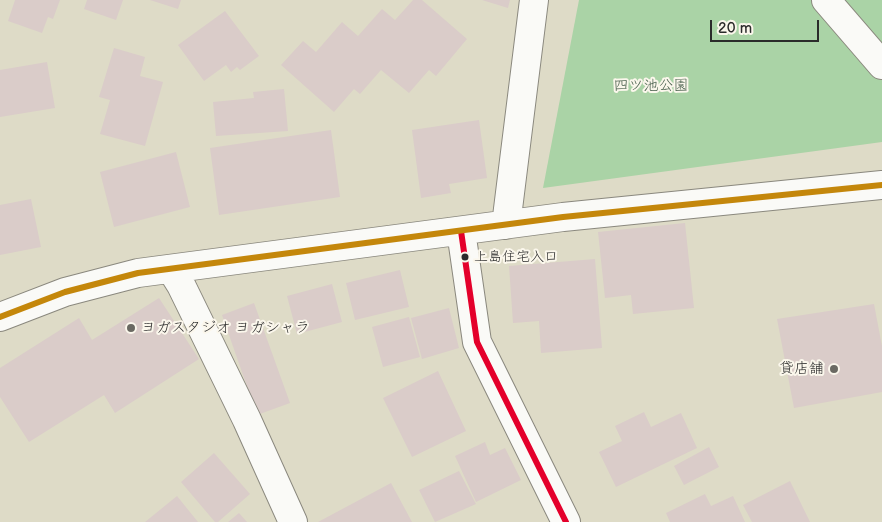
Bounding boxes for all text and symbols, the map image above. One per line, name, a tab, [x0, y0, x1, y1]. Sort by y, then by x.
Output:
scale bar	[712, 10, 821, 42]
text: 20 m	[718, 19, 752, 38]
park label: 四ツ池公園	[614, 77, 688, 95]
place label: 上島住宅入口	[474, 249, 558, 265]
marker: 上島住宅入口	[460, 252, 470, 262]
place label: ヨガスタジオ ヨガシャラ	[141, 319, 310, 337]
marker: ヨガスタジオ ヨガシャラ	[125, 322, 137, 334]
place label: 貸店舗	[779, 360, 824, 378]
marker: 貸店舗	[828, 363, 840, 375]

